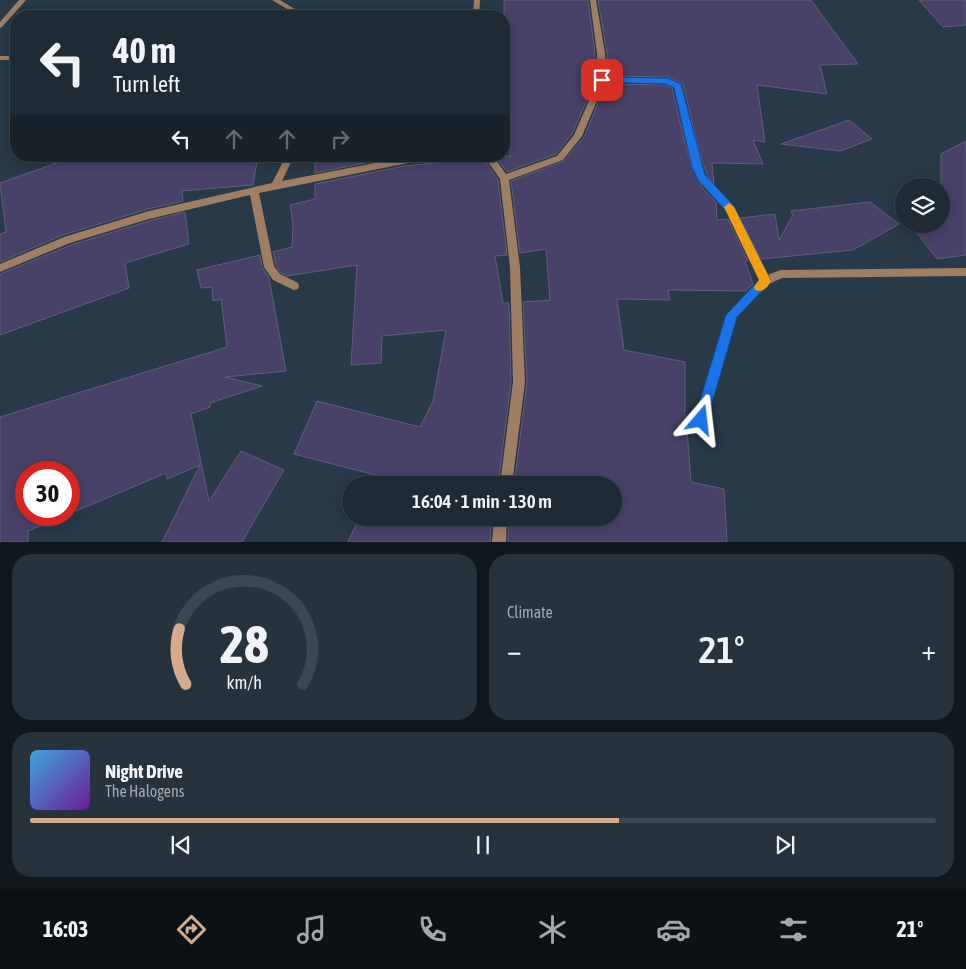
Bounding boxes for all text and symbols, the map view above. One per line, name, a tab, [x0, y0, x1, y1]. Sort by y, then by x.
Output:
icon: left	[30, 30, 95, 95]
text: 40 m	[113, 30, 176, 70]
pin	[581, 59, 623, 101]
icon: arrive	[588, 66, 616, 94]
text: Turn left	[113, 71, 180, 97]
icon: left	[167, 125, 195, 153]
icon: ahead	[220, 125, 248, 153]
icon: ahead	[273, 125, 301, 153]
icon: right	[326, 125, 354, 153]
map controls	[895, 178, 950, 233]
button: layers	[895, 178, 950, 233]
position arrow	[674, 393, 726, 445]
speed limit sign: 30	[15, 461, 80, 526]
text: 16:04 · 1 min · 130 m	[412, 490, 552, 512]
text: Climate	[507, 603, 553, 621]
text: 28	[220, 614, 269, 674]
text: 21°	[698, 628, 745, 671]
text: −	[507, 634, 522, 666]
text: +	[921, 634, 936, 666]
text: km/h	[227, 672, 262, 693]
text: Night Drive	[105, 760, 183, 782]
text: The Halogens	[105, 782, 185, 800]
icon: previous	[167, 831, 195, 859]
icon: pause	[469, 831, 497, 859]
icon: next	[771, 831, 799, 859]
icon: directions	[174, 912, 209, 947]
icon: music	[294, 912, 329, 947]
icon: phone	[415, 912, 450, 947]
icon: climate	[535, 912, 570, 947]
icon: car	[656, 912, 691, 947]
icon: filters	[776, 912, 811, 947]
text: 16:03	[43, 916, 88, 942]
text: 21°	[897, 916, 923, 942]

